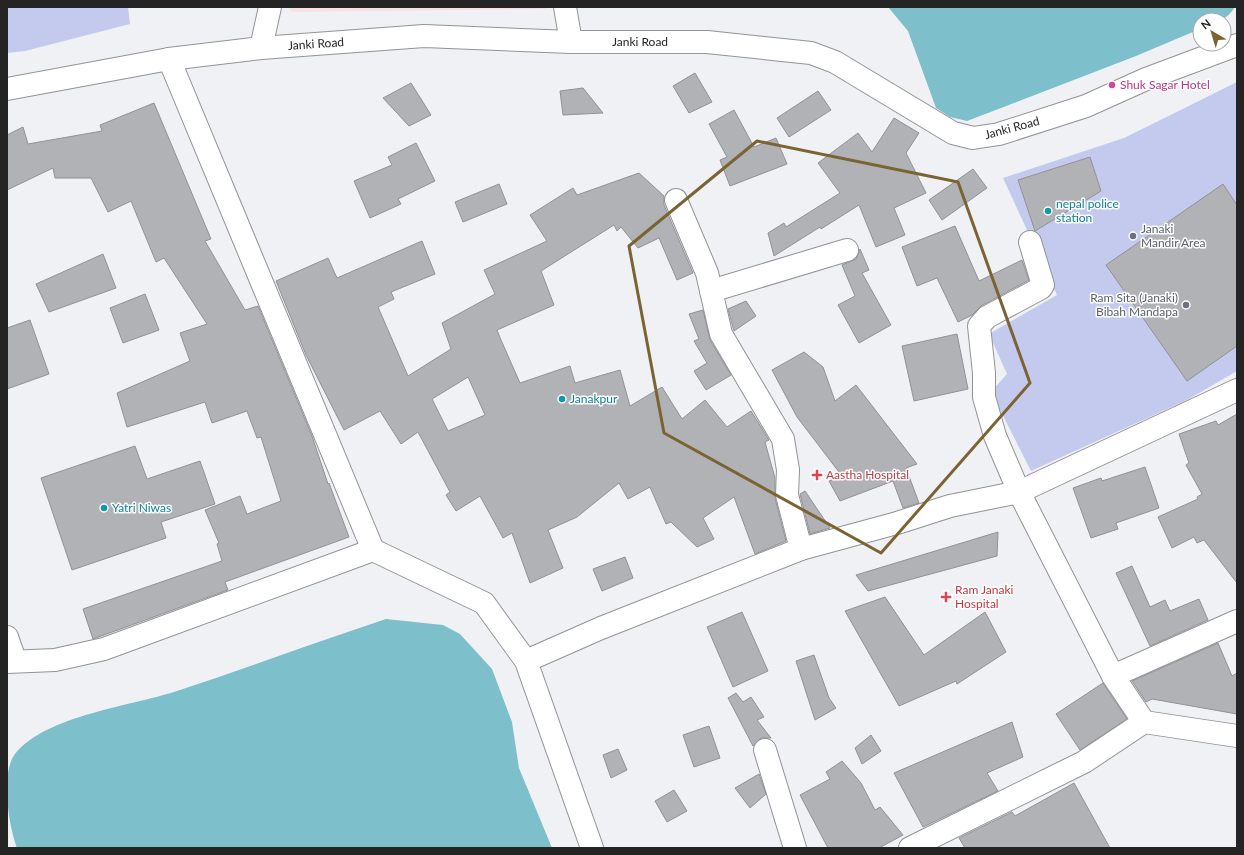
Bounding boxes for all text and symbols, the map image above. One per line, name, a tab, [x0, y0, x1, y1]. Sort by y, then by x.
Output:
north arrow	[1192, 12, 1232, 52]
text: N	[1198, 16, 1213, 31]
street label: Janki Road	[287, 34, 344, 53]
street label: Janki Road	[612, 34, 668, 49]
place label: Shuk Sagar Hotel	[1120, 77, 1210, 92]
marker: Shuk Sagar Hotel	[1107, 80, 1117, 90]
street label: Janki Road	[983, 113, 1041, 142]
place label: nepal police station	[1056, 196, 1119, 225]
marker: nepal police station	[1043, 206, 1053, 216]
place label: Janaki Mandir Area	[1141, 221, 1206, 250]
marker: Janaki Mandir Area	[1128, 231, 1138, 241]
place label: Ram Sita (Janaki) Bibah Mandapa	[1090, 290, 1178, 319]
marker: Ram Sita (Janaki) Bibah Mandapa	[1181, 300, 1191, 310]
place label: Janakpur	[570, 391, 618, 406]
marker: Janakpur	[557, 394, 567, 404]
place label: Aastha Hospital	[826, 467, 909, 482]
marker: Aastha Hospital	[811, 469, 823, 481]
place label: Yatri Niwas	[112, 500, 171, 515]
marker: Yatri Niwas	[99, 503, 109, 513]
place label: Ram Janaki Hospital	[955, 582, 1014, 611]
marker: Ram Janaki Hospital	[940, 591, 952, 603]

